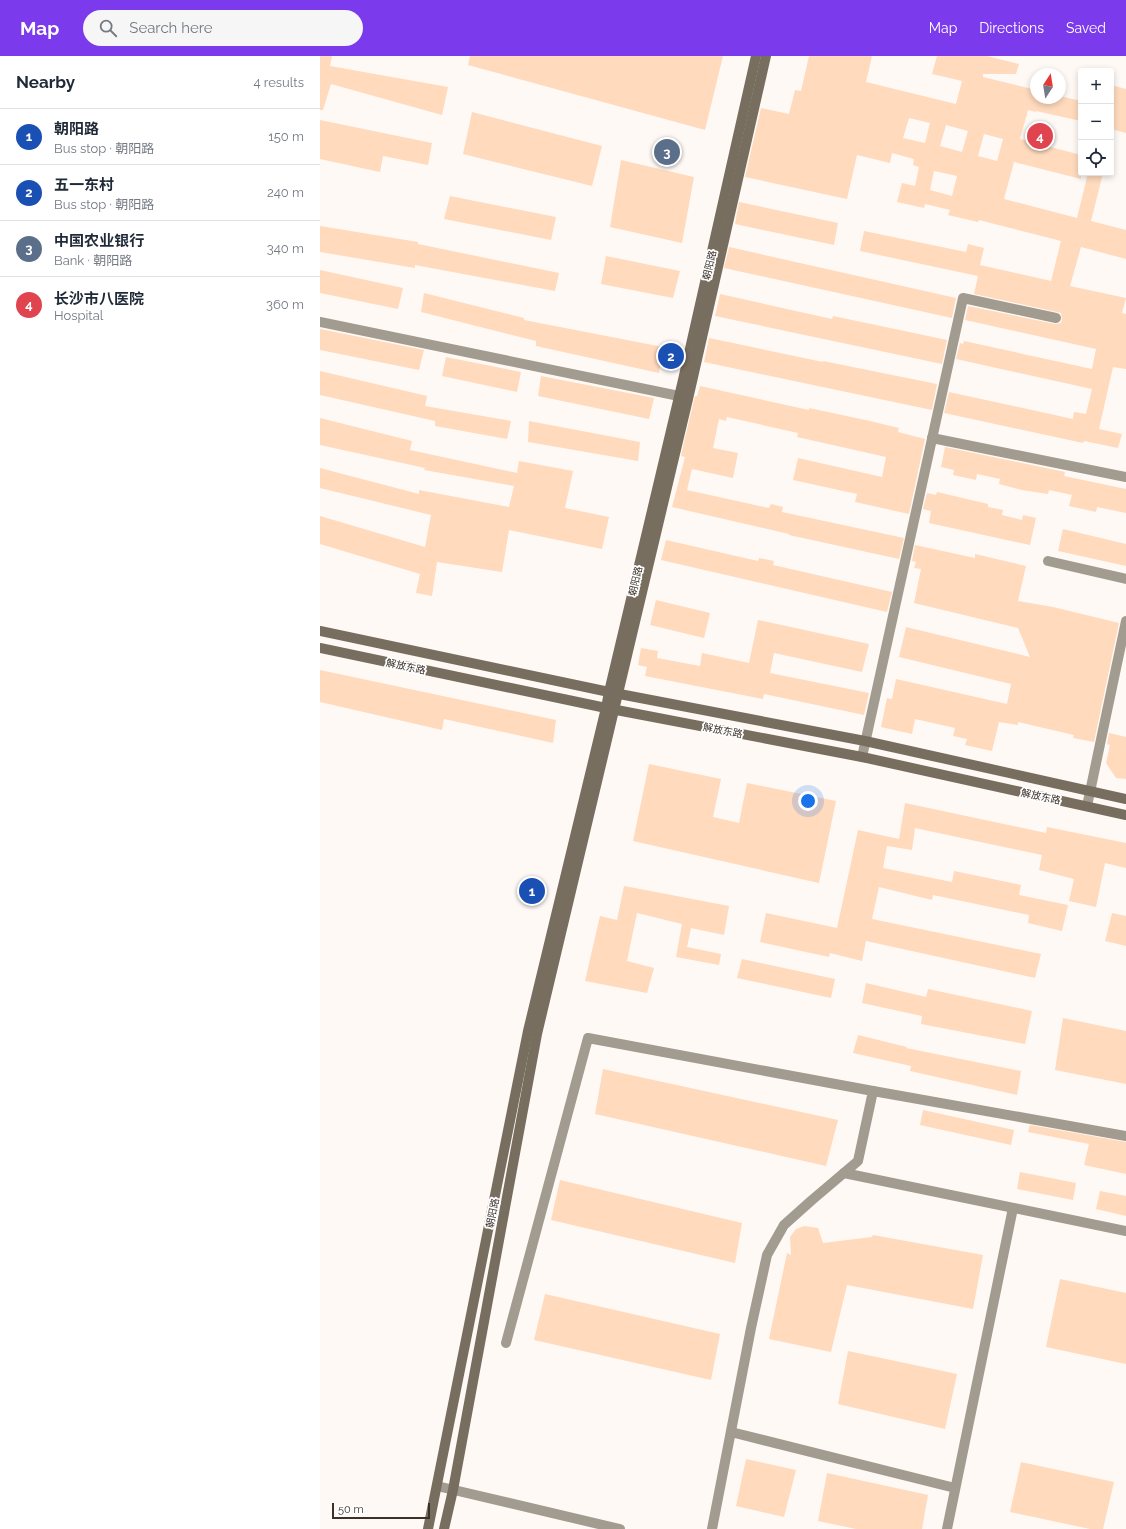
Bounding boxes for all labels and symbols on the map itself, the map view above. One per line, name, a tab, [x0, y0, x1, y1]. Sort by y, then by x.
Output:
north arrow	[1030, 68, 1066, 104]
pin: 4	[1027, 121, 1053, 151]
pin: 3	[654, 137, 680, 167]
street label: 朝阳路	[701, 249, 718, 281]
pin: 2	[658, 341, 684, 371]
street label: 朝阳路	[627, 565, 644, 597]
street label: 解放东路	[385, 657, 427, 676]
street label: 解放东路	[702, 721, 744, 740]
street label: 解放东路	[1020, 787, 1062, 806]
your location	[798, 791, 818, 811]
pin: 1	[519, 876, 545, 906]
street label: 朝阳路	[484, 1197, 501, 1229]
scale bar	[332, 1501, 430, 1520]

